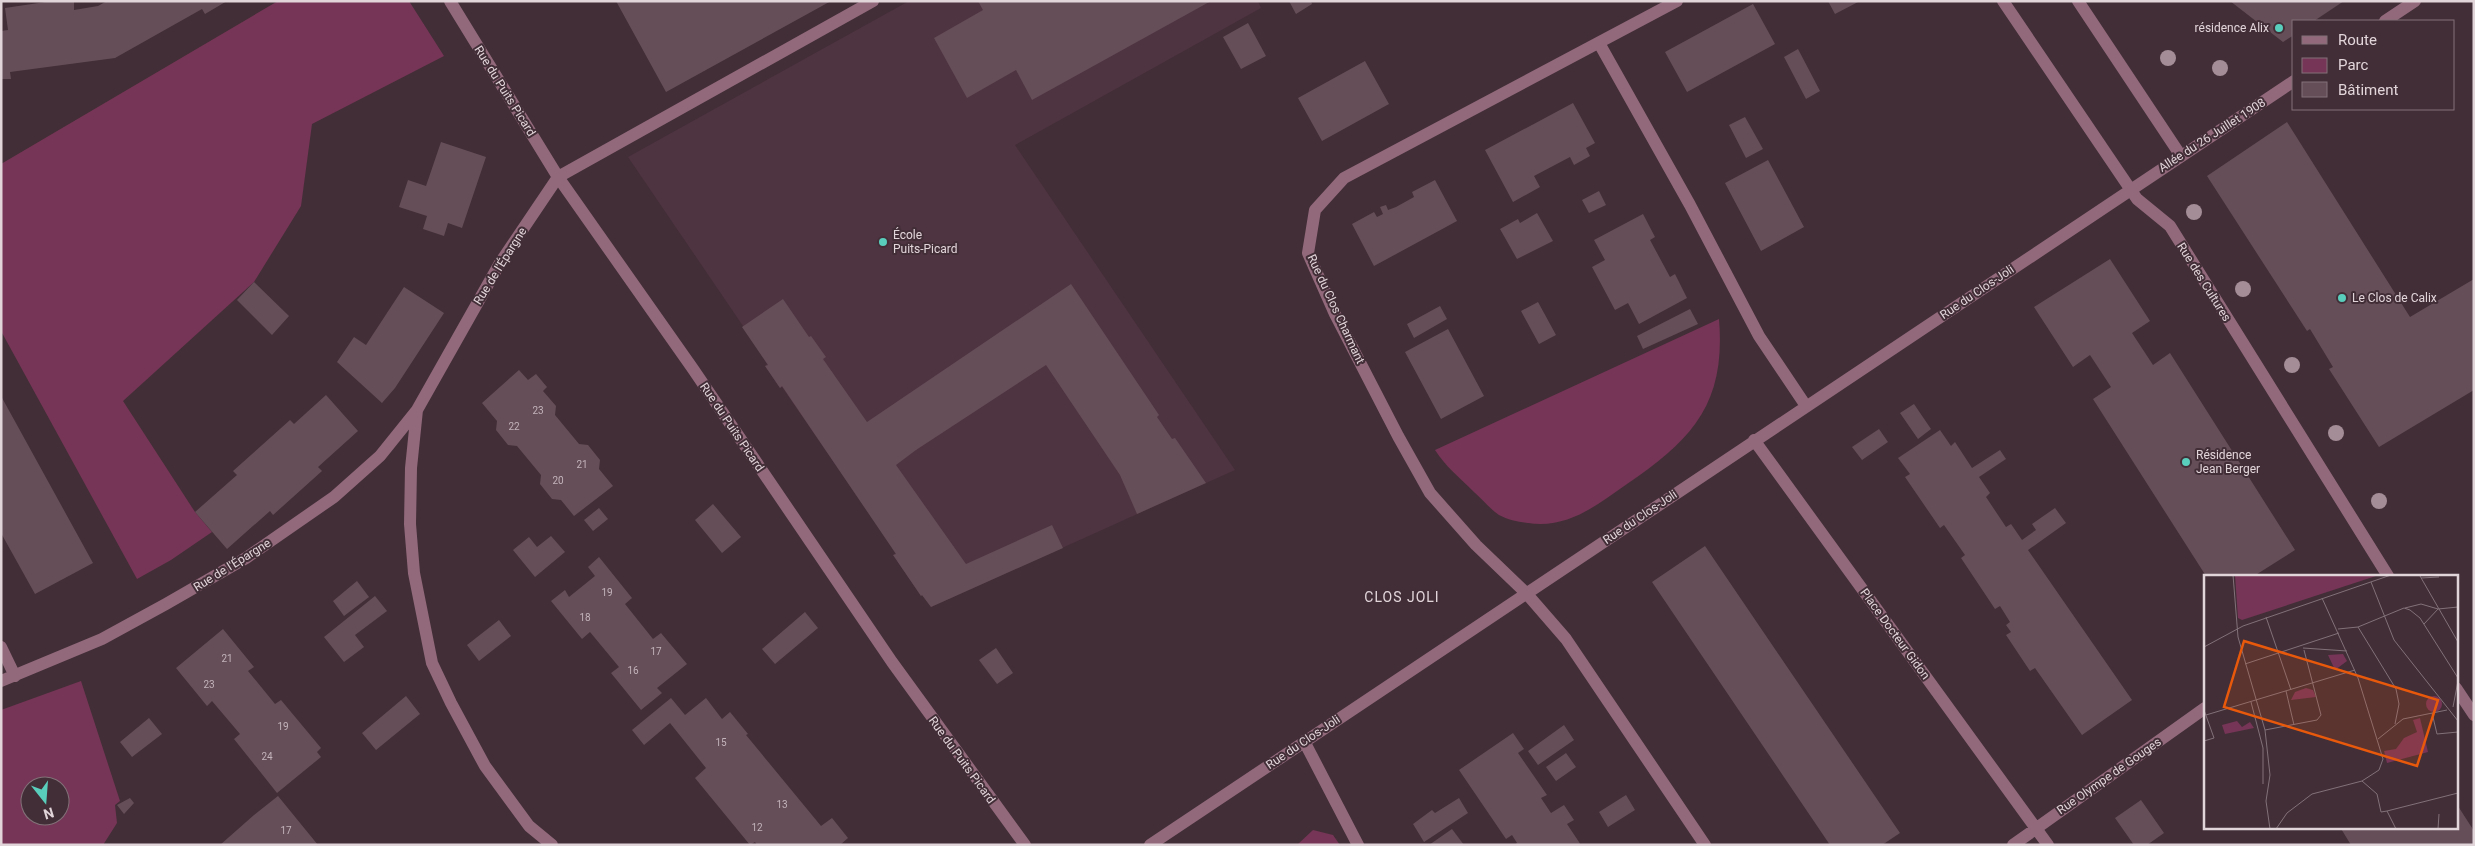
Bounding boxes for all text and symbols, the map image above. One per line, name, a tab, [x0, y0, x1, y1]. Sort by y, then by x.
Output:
legend	[2292, 20, 2455, 110]
place label: résidence Alix	[2195, 21, 2269, 35]
marker: résidence Alix	[2273, 22, 2285, 34]
text: Route	[2338, 31, 2377, 49]
street label: Rue du Puits Picard	[472, 43, 538, 139]
text: Parc	[2338, 56, 2368, 74]
text: Bâtiment	[2338, 81, 2398, 99]
street label: Allée du 26 Juillet 1908	[2156, 95, 2268, 175]
street label: Rue de l'Épargne	[470, 224, 529, 307]
place label: École Puits-Picard	[893, 227, 958, 256]
marker: École Puits-Picard	[877, 236, 889, 248]
street label: Rue des Cultures	[2174, 240, 2234, 324]
street label: Rue du Clos Charmant	[1304, 252, 1368, 366]
street label: Rue du Clos-Joli	[1937, 262, 2017, 322]
place label: Le Clos de Calix	[2352, 291, 2437, 305]
marker: Le Clos de Calix	[2336, 292, 2348, 304]
street label: Rue du Puits Picard	[697, 380, 767, 474]
house number: 23	[532, 405, 544, 416]
house number: 22	[508, 421, 520, 432]
place label: Résidence Jean Berger	[2196, 448, 2260, 476]
marker: Résidence Jean Berger	[2180, 456, 2192, 468]
house number: 21	[576, 459, 588, 470]
house number: 20	[552, 475, 564, 486]
street label: Rue du Clos-Joli	[1600, 487, 1680, 547]
street label: Rue de l'Épargne	[190, 535, 273, 594]
inset map	[2204, 575, 2458, 828]
street label: Place Docteur Gidon	[1857, 586, 1933, 682]
house number: 19	[601, 587, 613, 598]
district label: CLOS JOLI	[1364, 589, 1440, 605]
house number: 18	[579, 612, 591, 623]
house number: 17	[650, 646, 662, 657]
house number: 21	[221, 653, 233, 664]
house number: 16	[627, 665, 639, 676]
house number: 23	[203, 679, 215, 690]
street label: Rue du Clos-Joli	[1263, 712, 1343, 772]
street label: Rue du Puits Picard	[926, 714, 998, 806]
house number: 19	[277, 721, 289, 732]
street label: Rue Olympe de Gouges	[2054, 735, 2164, 817]
house number: 15	[715, 737, 727, 748]
house number: 24	[261, 751, 273, 762]
north arrow	[20, 776, 70, 826]
house number: 13	[776, 799, 788, 810]
text: N	[42, 804, 56, 823]
house number: 12	[751, 822, 763, 833]
house number: 17	[280, 825, 292, 836]

